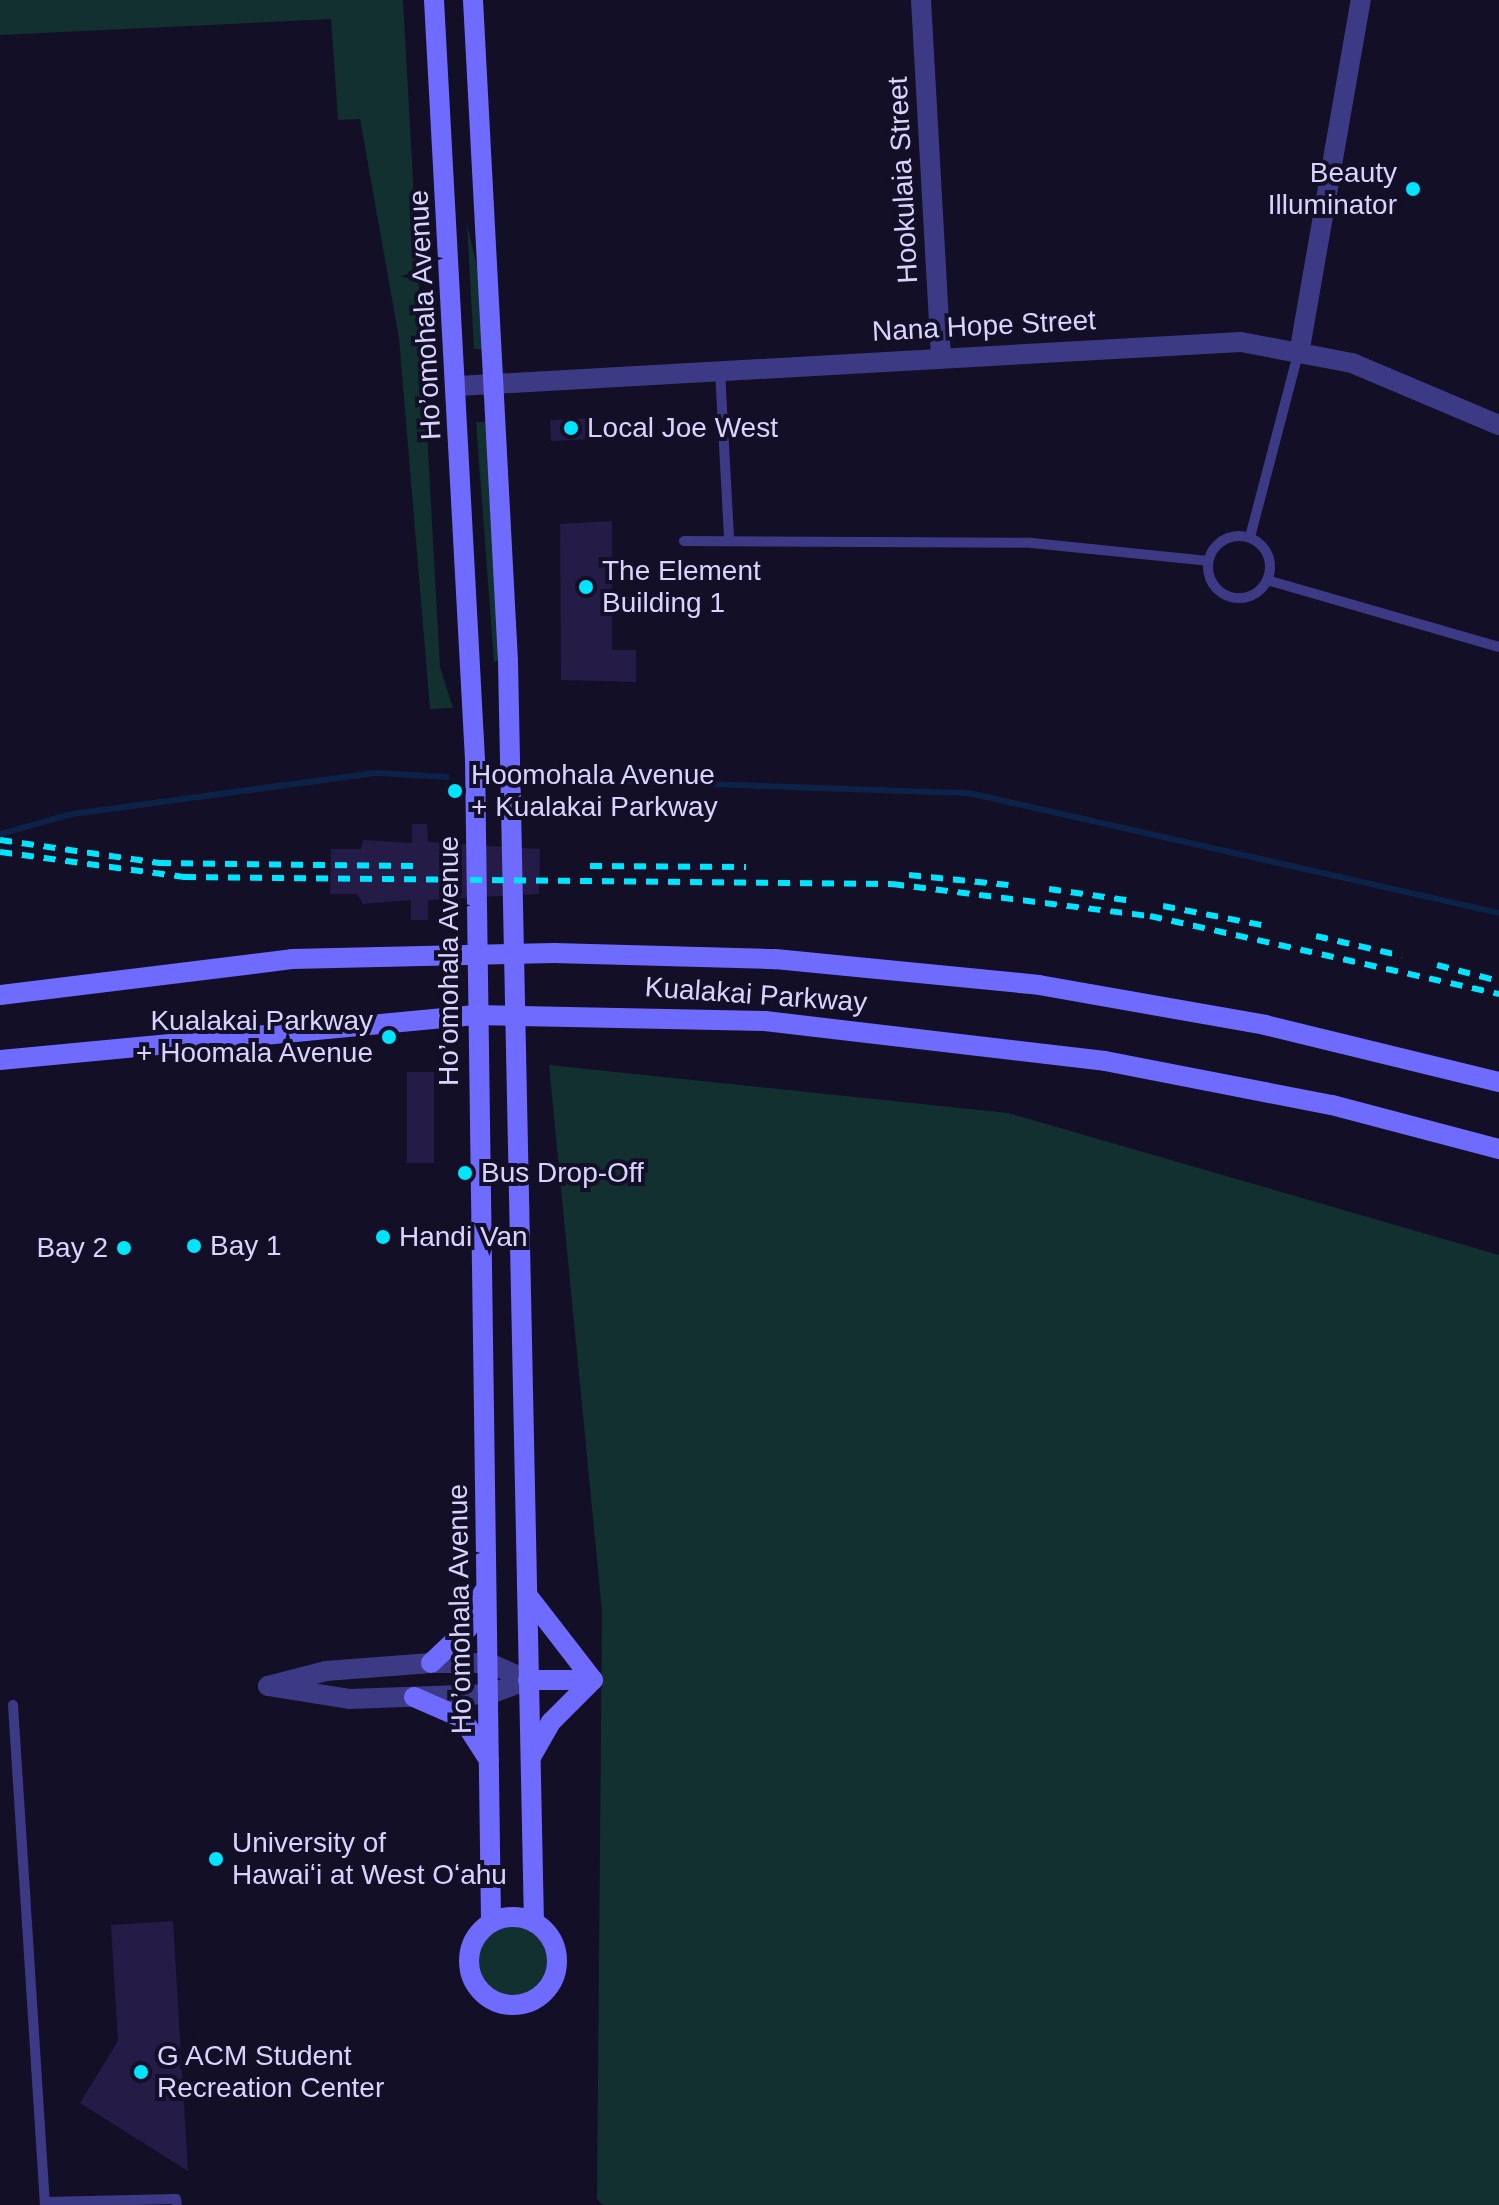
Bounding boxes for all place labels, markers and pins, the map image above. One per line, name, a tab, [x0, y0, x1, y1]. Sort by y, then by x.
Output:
place label: Beauty Illuminator	[1268, 156, 1397, 222]
marker: Beauty Illuminator	[1404, 180, 1422, 198]
place label: Local Joe West	[587, 411, 778, 445]
marker: Local Joe West	[562, 419, 580, 437]
place label: The Element Building 1	[602, 554, 761, 620]
marker: The Element Building 1	[577, 578, 595, 596]
place label: Hoomohala Avenue + Kualakai Parkway	[471, 758, 718, 824]
marker: Hoomohala Avenue + Kualakai Parkway	[446, 782, 464, 800]
place label: Kualakai Parkway + Hoomala Avenue	[135, 1004, 373, 1070]
marker: Kualakai Parkway + Hoomala Avenue	[380, 1028, 398, 1046]
place label: Bus Drop-Off	[481, 1156, 644, 1190]
marker: Bus Drop-Off	[456, 1164, 474, 1182]
place label: Handi Van	[399, 1220, 528, 1254]
marker: Handi Van	[374, 1228, 392, 1246]
place label: Bay 1	[210, 1229, 282, 1263]
place label: Bay 2	[36, 1231, 108, 1265]
marker: Bay 1	[185, 1237, 203, 1255]
marker: Bay 2	[115, 1239, 133, 1257]
place label: University of Hawaiʻi at West Oʻahu	[232, 1826, 507, 1892]
marker: University of Hawaiʻi at West Oʻahu	[207, 1850, 225, 1868]
place label: G ACM Student Recreation Center	[157, 2039, 384, 2105]
marker: G ACM Student Recreation Center	[132, 2063, 150, 2081]

